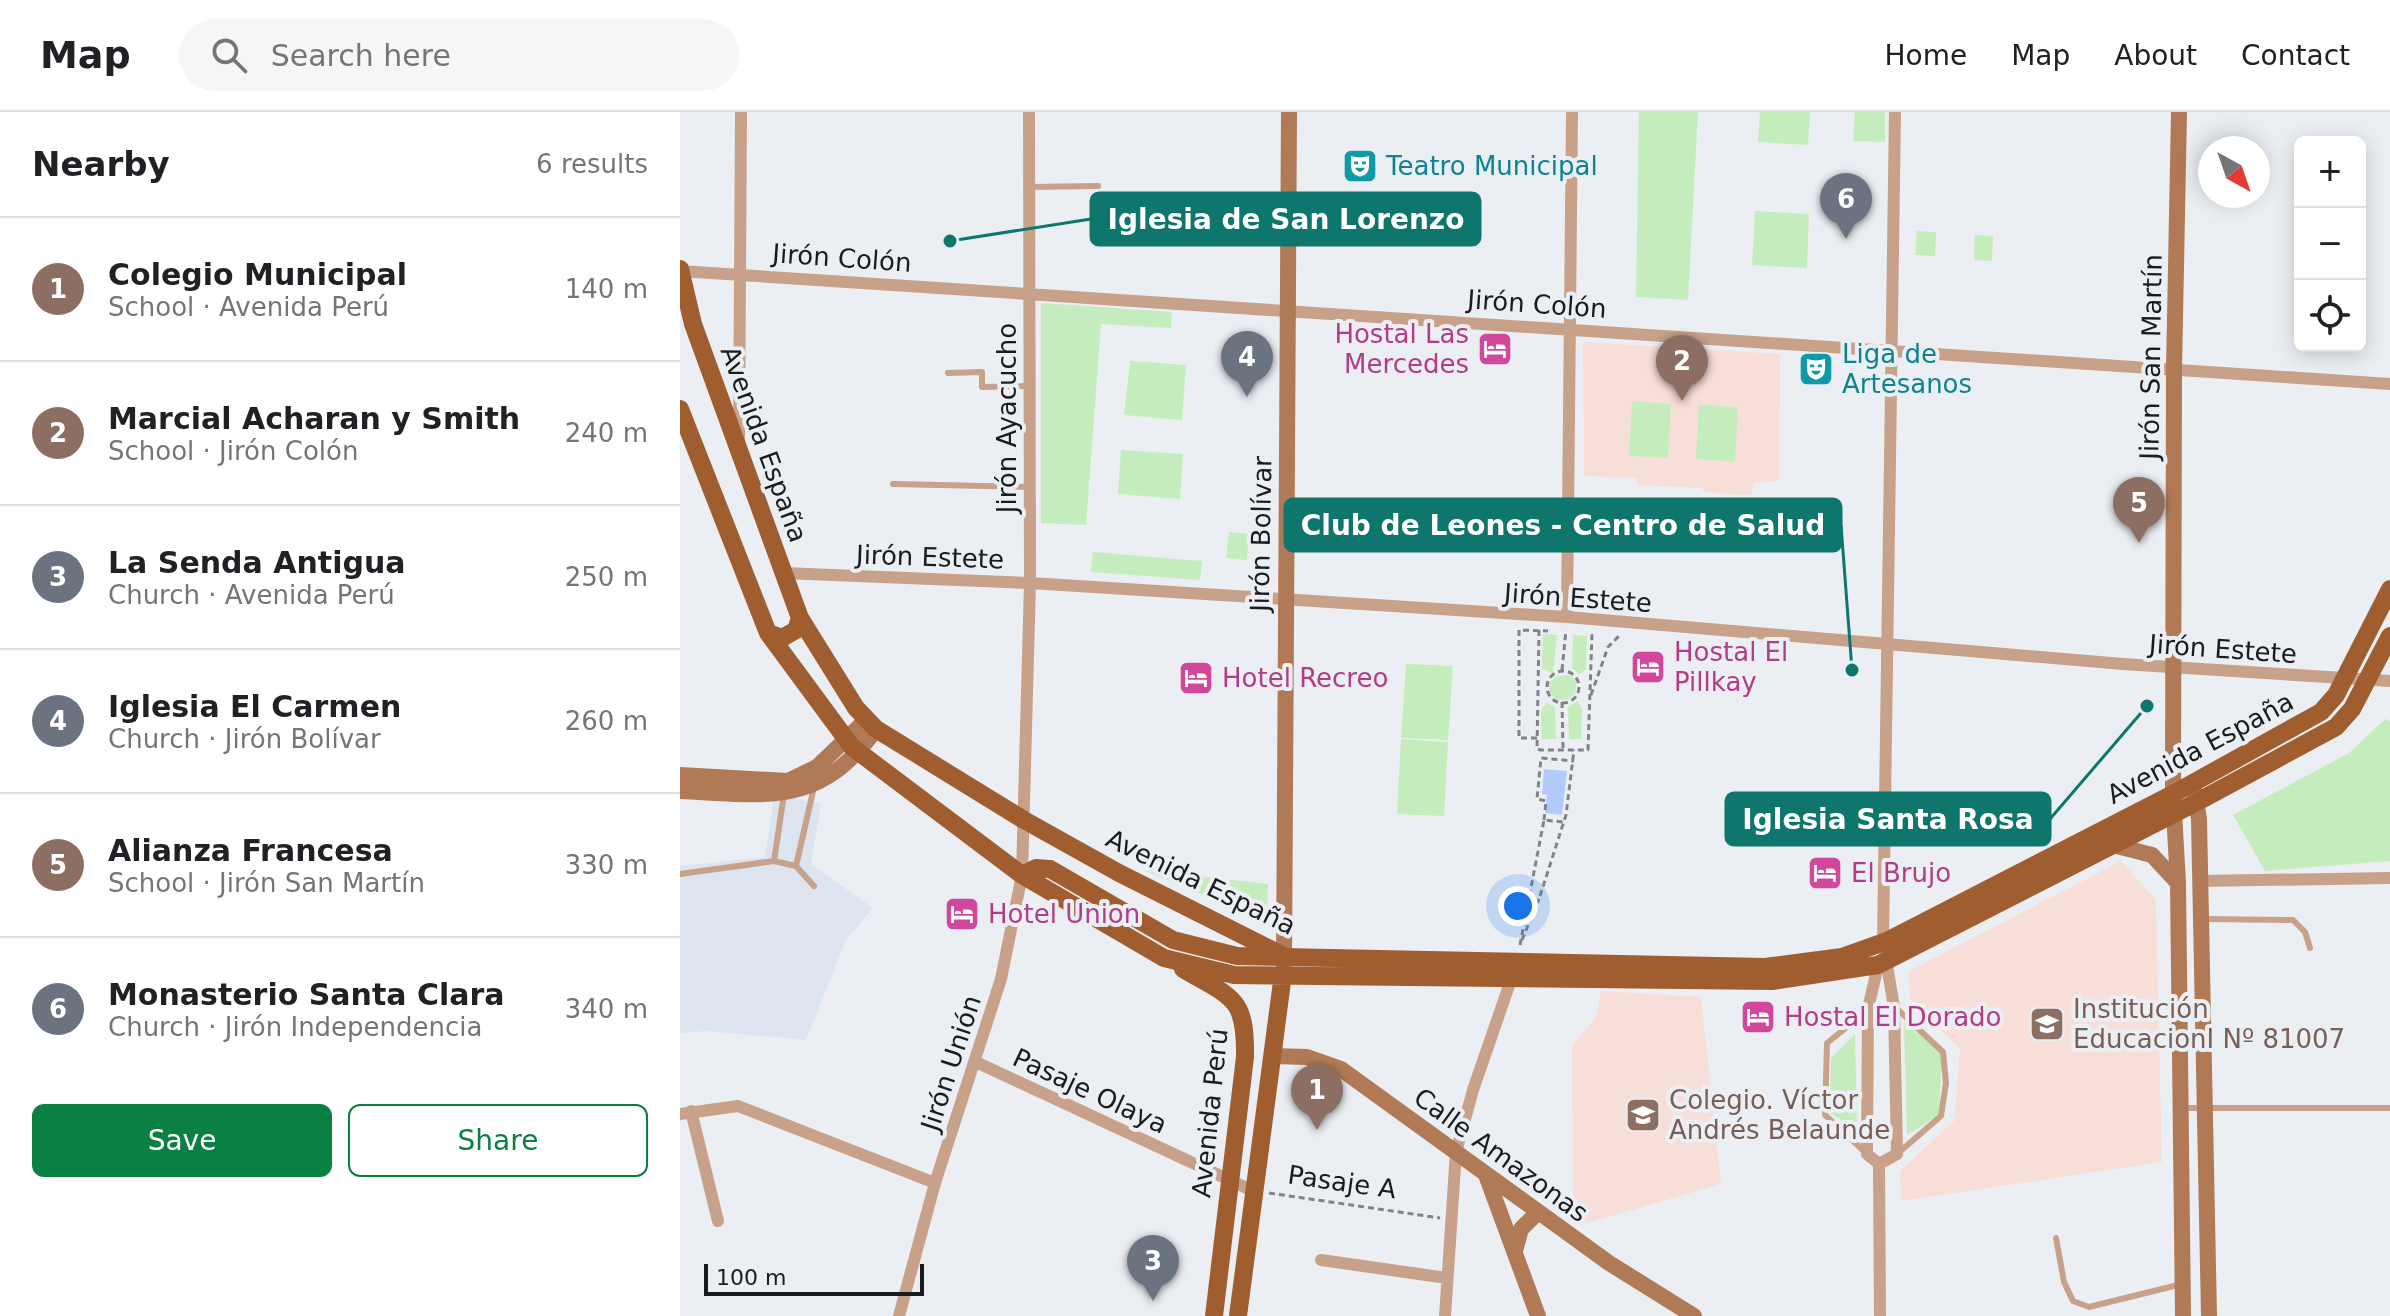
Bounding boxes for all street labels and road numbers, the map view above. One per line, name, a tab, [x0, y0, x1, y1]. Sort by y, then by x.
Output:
street label: Jirón Colón	[769, 238, 913, 278]
street label: Jirón San Martín	[2134, 254, 2168, 462]
street label: Jirón Colón	[1464, 284, 1608, 324]
street label: Jirón Ayacucho	[992, 323, 1022, 515]
street label: Avenida España	[715, 342, 813, 546]
street label: Jirón Bolívar	[1245, 456, 1277, 614]
street label: Jirón Estete	[854, 539, 1004, 575]
street label: Jirón Estete	[1501, 578, 1653, 618]
street label: Jirón Estete	[2146, 629, 2298, 669]
street label: Avenida España	[2102, 686, 2298, 810]
street label: Avenida España	[1101, 823, 1301, 941]
street label: Jirón Unión	[914, 991, 987, 1136]
street label: Avenida Perú	[1186, 1027, 1234, 1199]
street label: Pasaje Olaya	[1008, 1042, 1172, 1140]
street label: Calle Amazonas	[1408, 1082, 1594, 1228]
street label: Pasaje A	[1286, 1160, 1398, 1204]

